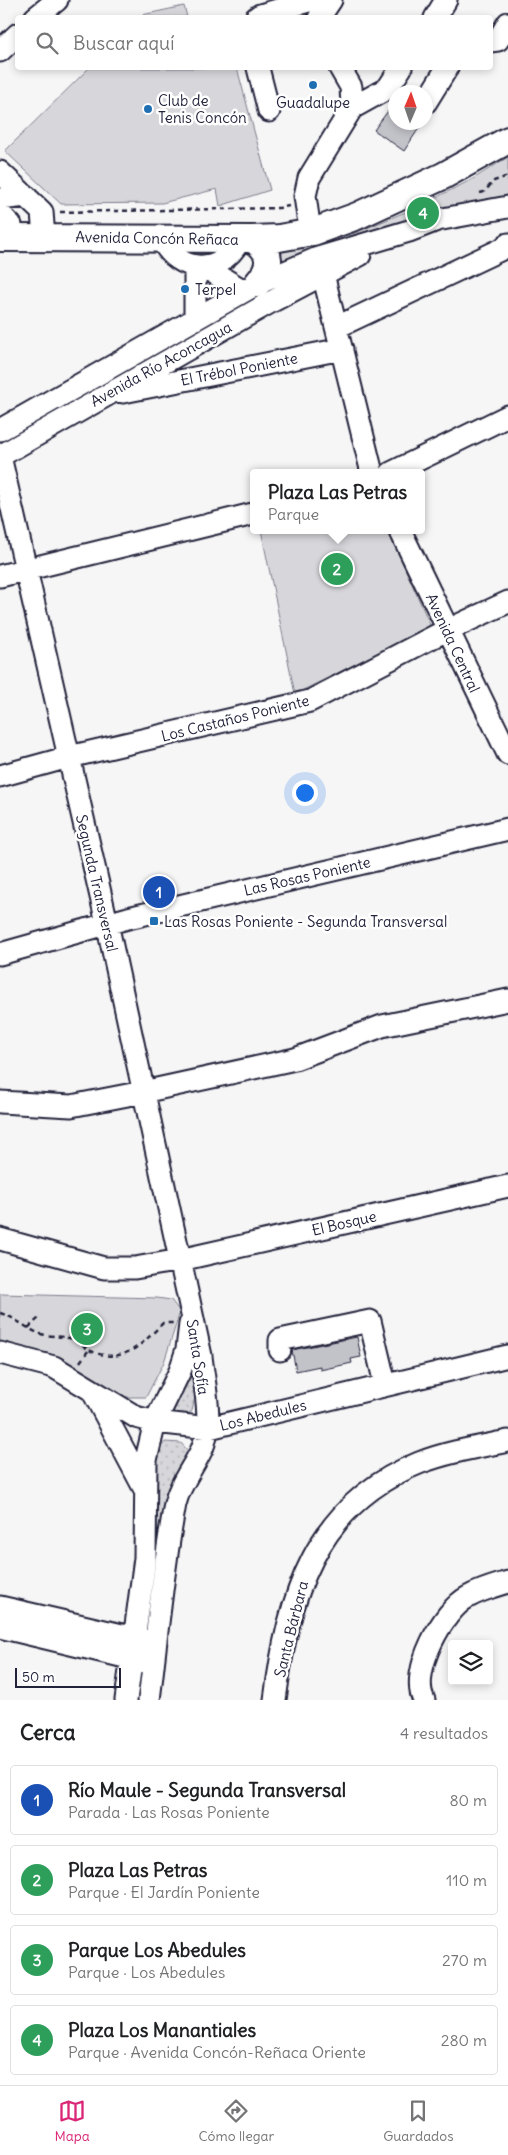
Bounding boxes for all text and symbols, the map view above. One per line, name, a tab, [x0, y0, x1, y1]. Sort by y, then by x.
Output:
search box	[15, 15, 493, 70]
icon: search	[33, 29, 61, 57]
text: Buscar aquí	[73, 31, 174, 55]
marker: Guadalupe	[307, 79, 319, 91]
north arrow	[388, 85, 433, 130]
place label: Club de Tenis Concón	[158, 91, 247, 127]
place label: Guadalupe	[276, 93, 350, 112]
marker: Club de Tenis Concón	[142, 103, 154, 115]
pin: 4	[407, 194, 439, 232]
street label: Avenida Concón Reñaca	[75, 227, 239, 249]
place label: Terpel	[195, 280, 236, 299]
marker: Terpel	[179, 283, 191, 295]
street label: Avenida Río Aconcagua	[87, 317, 235, 411]
street label: El Trébol Poniente	[179, 348, 299, 390]
popup	[250, 469, 425, 534]
text: Plaza Las Petras	[268, 480, 407, 504]
text: Parque	[268, 504, 319, 524]
pin: 2	[321, 550, 353, 588]
street label: Avenida Central	[422, 591, 484, 695]
street label: Los Castaños Poniente	[159, 690, 311, 746]
your location	[292, 780, 318, 806]
street label: Segunda Transversal	[72, 813, 122, 953]
street label: Las Rosas Poniente	[242, 852, 372, 900]
pin: 1	[143, 873, 175, 911]
place label: Las Rosas Poniente - Segunda Transversal	[164, 912, 447, 931]
marker: Las Rosas Poniente - Segunda Transversal	[148, 915, 160, 927]
street label: El Bosque	[310, 1206, 378, 1240]
pin: 3	[71, 1310, 103, 1348]
street label: Santa Sofía	[183, 1318, 213, 1397]
street label: Los Abedules	[218, 1395, 308, 1435]
street label: Santa Bárbara	[270, 1578, 312, 1679]
map controls	[448, 1640, 493, 1685]
button: layers	[448, 1640, 493, 1685]
scale bar	[15, 1665, 121, 1688]
text: 50 m	[22, 1668, 55, 1686]
text: Cerca	[20, 1719, 75, 1746]
text: 4 resultados	[400, 1723, 488, 1743]
text: Río Maule - Segunda Transversal	[68, 1778, 346, 1802]
text: 1	[34, 1790, 40, 1810]
text: 80 m	[449, 1790, 487, 1810]
text: Parada · Las Rosas Poniente	[68, 1802, 270, 1822]
text: Plaza Las Petras	[68, 1858, 207, 1882]
text: 2	[33, 1870, 41, 1890]
text: 110 m	[446, 1870, 487, 1890]
text: Parque · El Jardín Poniente	[68, 1882, 260, 1902]
text: Parque Los Abedules	[68, 1938, 246, 1962]
text: 3	[32, 1950, 42, 1970]
text: 270 m	[442, 1950, 487, 1970]
text: Parque · Los Abedules	[68, 1962, 225, 1982]
text: Plaza Los Manantiales	[68, 2018, 256, 2042]
text: 4	[32, 2030, 42, 2050]
text: 280 m	[441, 2030, 487, 2050]
text: Parque · Avenida Concón-Reñaca Oriente	[68, 2042, 366, 2062]
tab: Mapa	[54, 2097, 90, 2145]
tab: Cómo llegar	[199, 2097, 274, 2145]
tab: Guardados	[383, 2097, 454, 2145]

